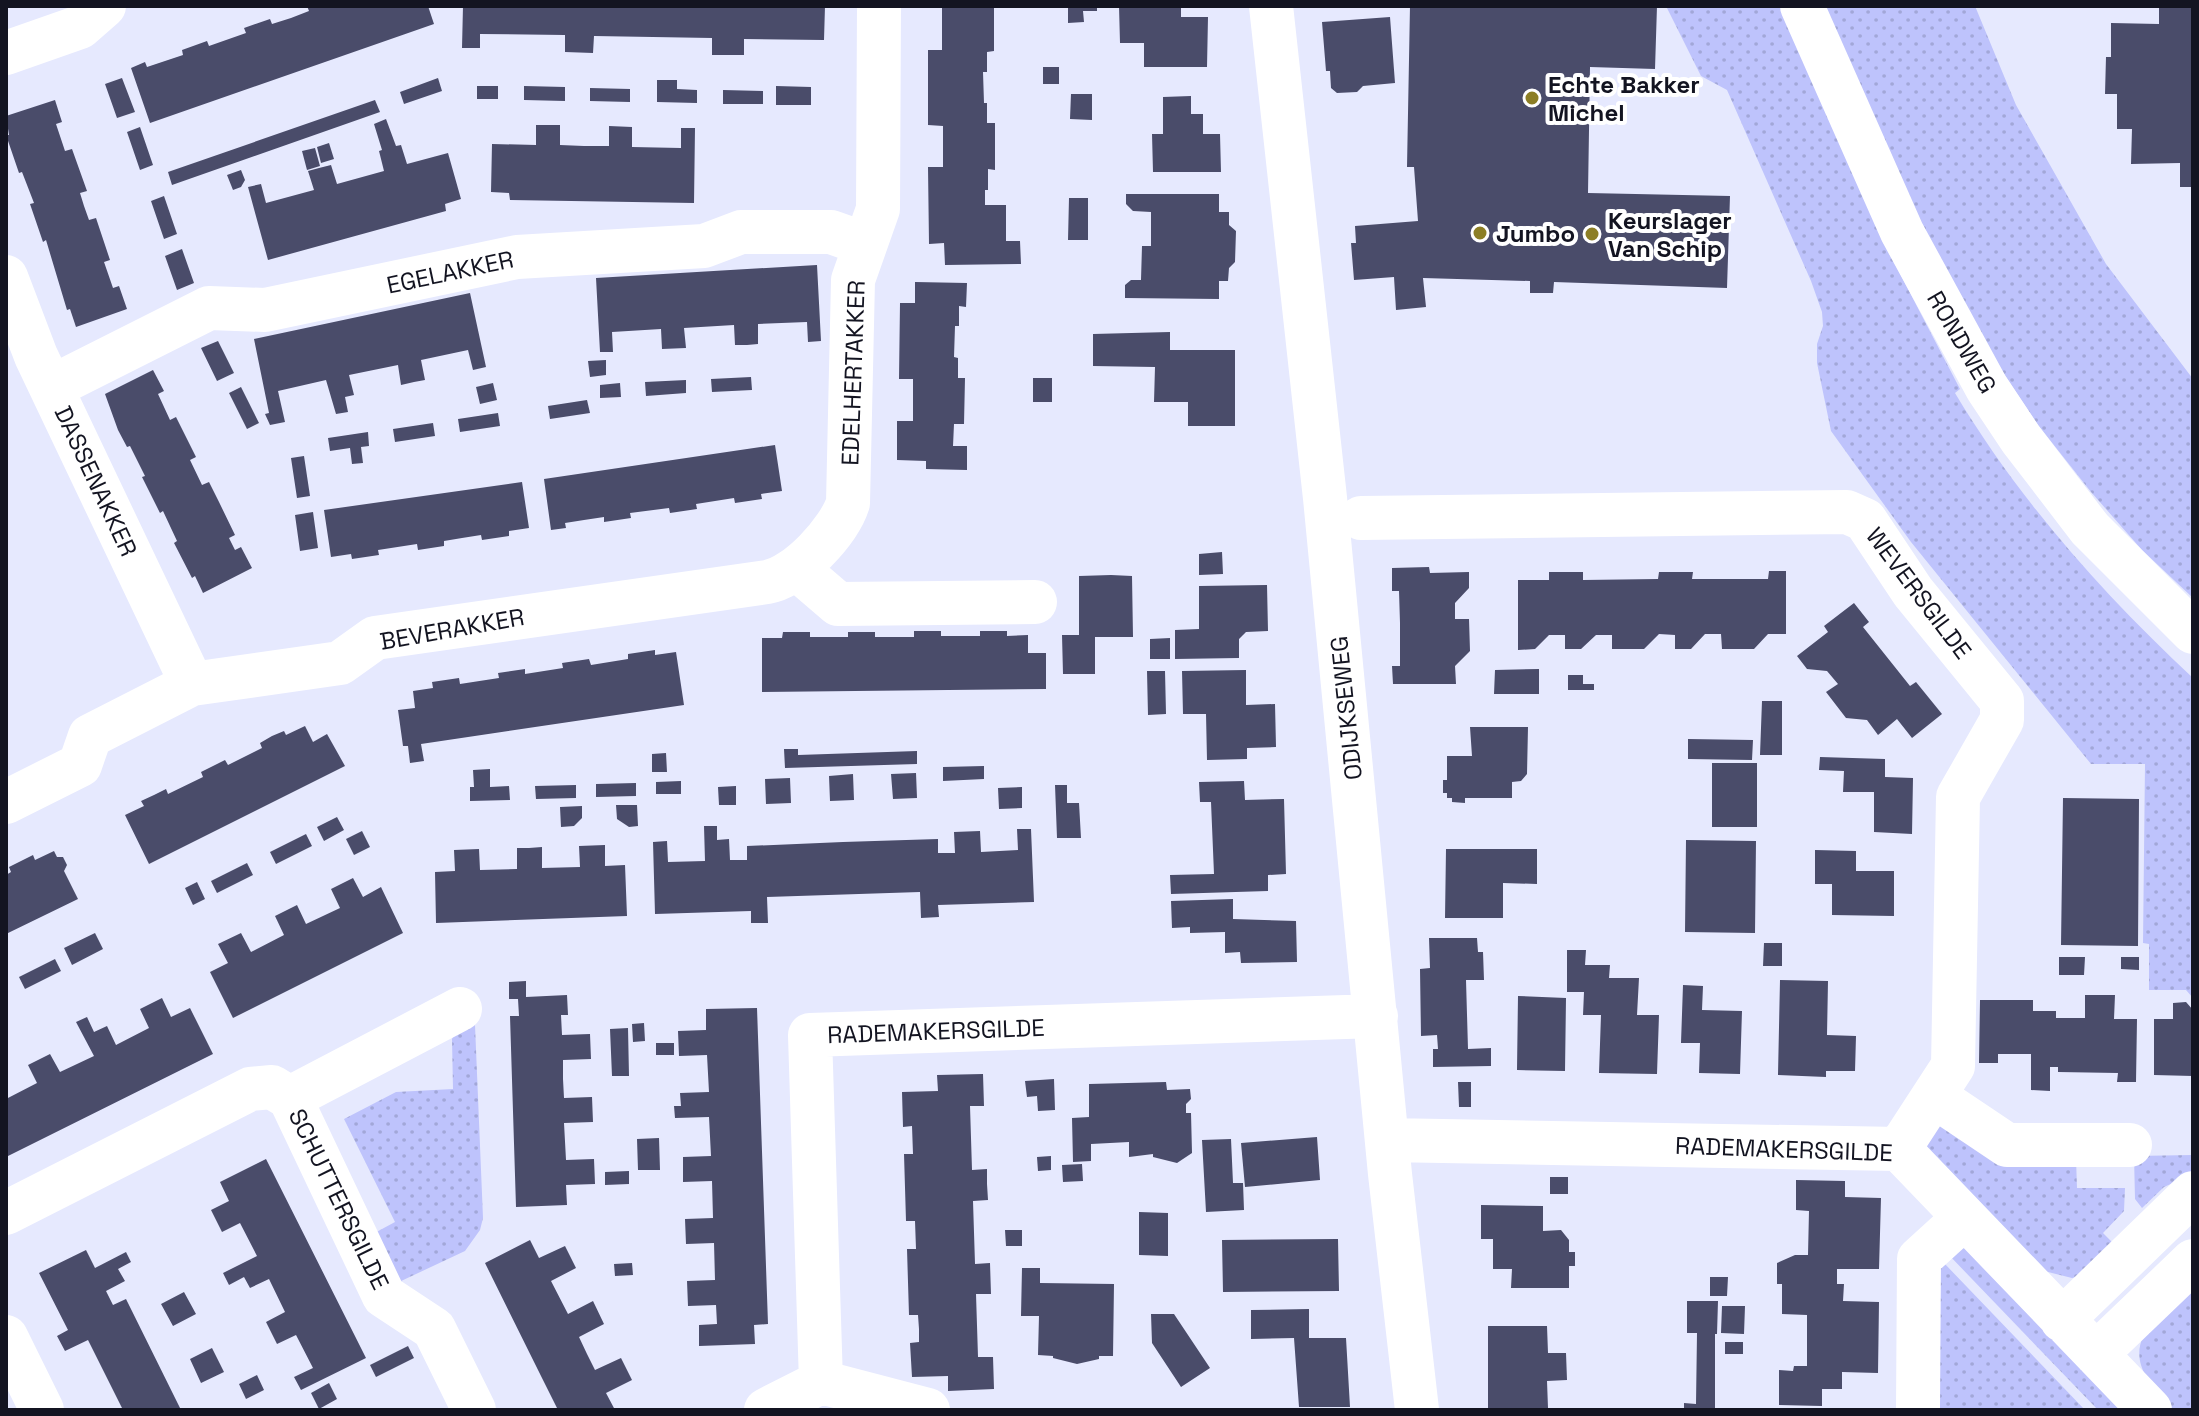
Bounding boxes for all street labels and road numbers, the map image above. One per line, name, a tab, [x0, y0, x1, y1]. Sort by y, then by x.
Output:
street label: EGELAKKER	[384, 243, 516, 301]
street label: EDELHERTAKKER	[834, 280, 872, 466]
street label: RONDWEG	[1920, 285, 2004, 399]
street label: DASSENAKKER	[48, 401, 144, 561]
street label: WEVERSGILDE	[1859, 521, 1979, 665]
street label: BEVERAKKER	[377, 601, 527, 657]
street label: ODIJKSEWEG	[1323, 634, 1369, 782]
street label: RADEMAKERSGILDE	[827, 1012, 1045, 1050]
street label: SCHUTTERSGILDE	[282, 1103, 396, 1295]
street label: RADEMAKERSGILDE	[1675, 1130, 1893, 1168]

